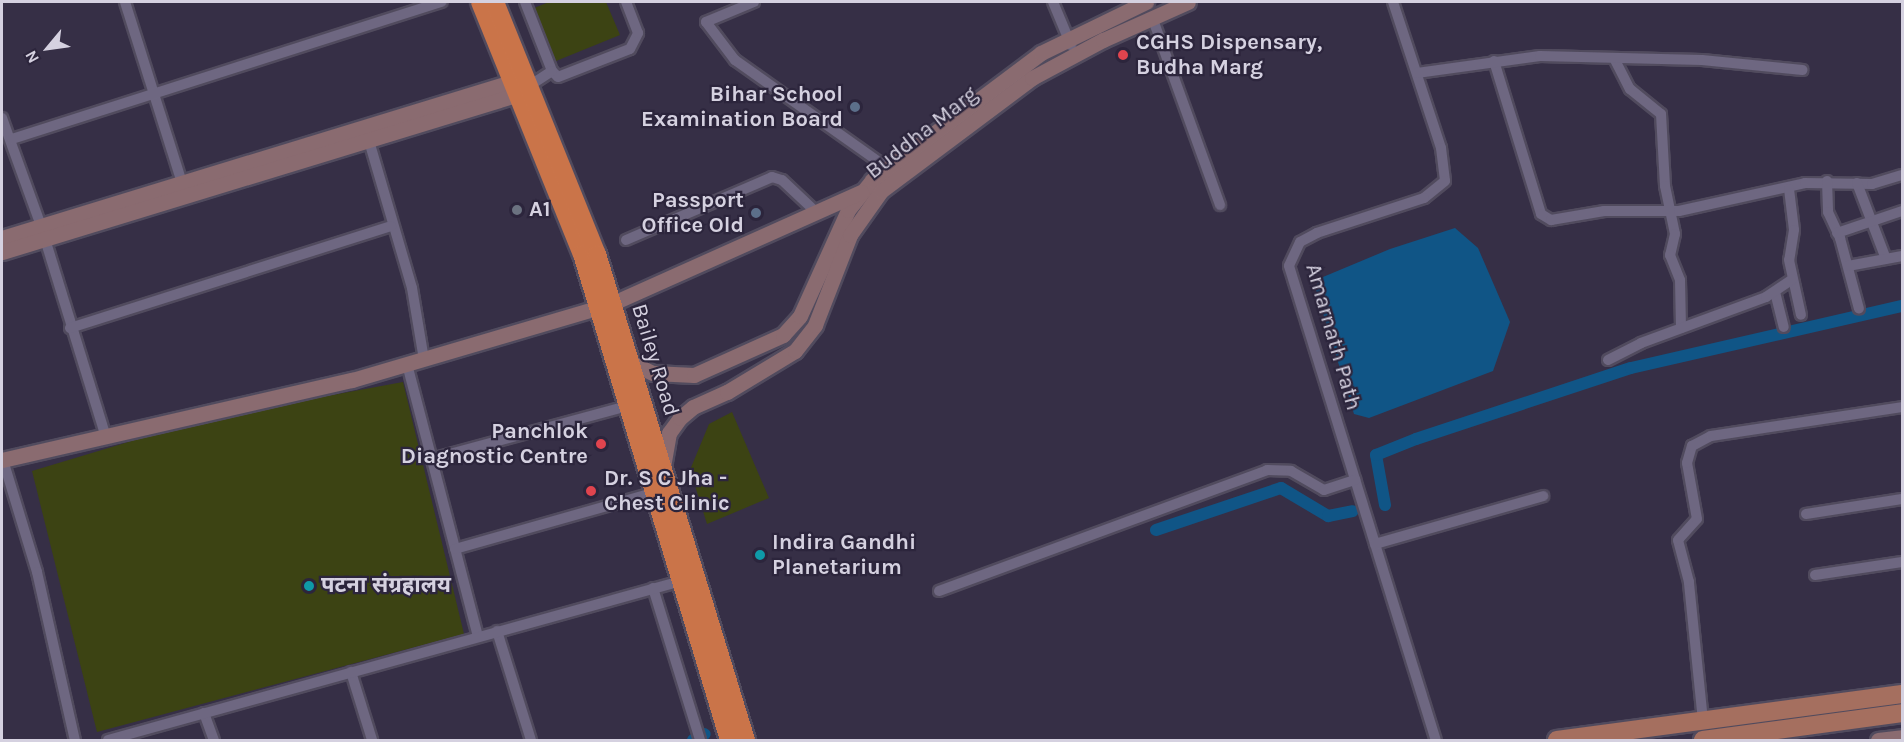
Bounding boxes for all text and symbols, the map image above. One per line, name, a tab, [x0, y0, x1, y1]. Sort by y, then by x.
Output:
north arrow	[18, 18, 78, 78]
place label: CGHS Dispensary, Budha Marg	[1136, 29, 1322, 80]
marker: CGHS Dispensary, Budha Marg	[1114, 46, 1132, 64]
text: N	[21, 47, 43, 67]
place label: Bihar School Examination Board	[641, 81, 843, 132]
street label: Buddha Marg	[861, 81, 983, 185]
marker: Bihar School Examination Board	[848, 100, 862, 114]
place label: Passport Office Old	[641, 187, 744, 238]
place label: A1	[529, 197, 551, 223]
marker: A1	[510, 203, 524, 217]
marker: Passport Office Old	[749, 206, 763, 220]
street label: Amarnath Path	[1299, 261, 1367, 413]
street label: Bailey Road	[625, 301, 685, 419]
place label: Panchlok Diagnostic Centre	[401, 418, 588, 470]
marker: Panchlok Diagnostic Centre	[592, 435, 610, 453]
place label: Dr. S C Jha - Chest Clinic	[604, 465, 730, 516]
marker: Dr. S C Jha - Chest Clinic	[582, 482, 600, 500]
place label: Indira Gandhi Planetarium	[772, 529, 916, 580]
marker: Indira Gandhi Planetarium	[753, 548, 767, 562]
place label: पटना संग्रहालय	[321, 573, 451, 599]
marker: पटना संग्रहालय	[302, 579, 316, 593]

